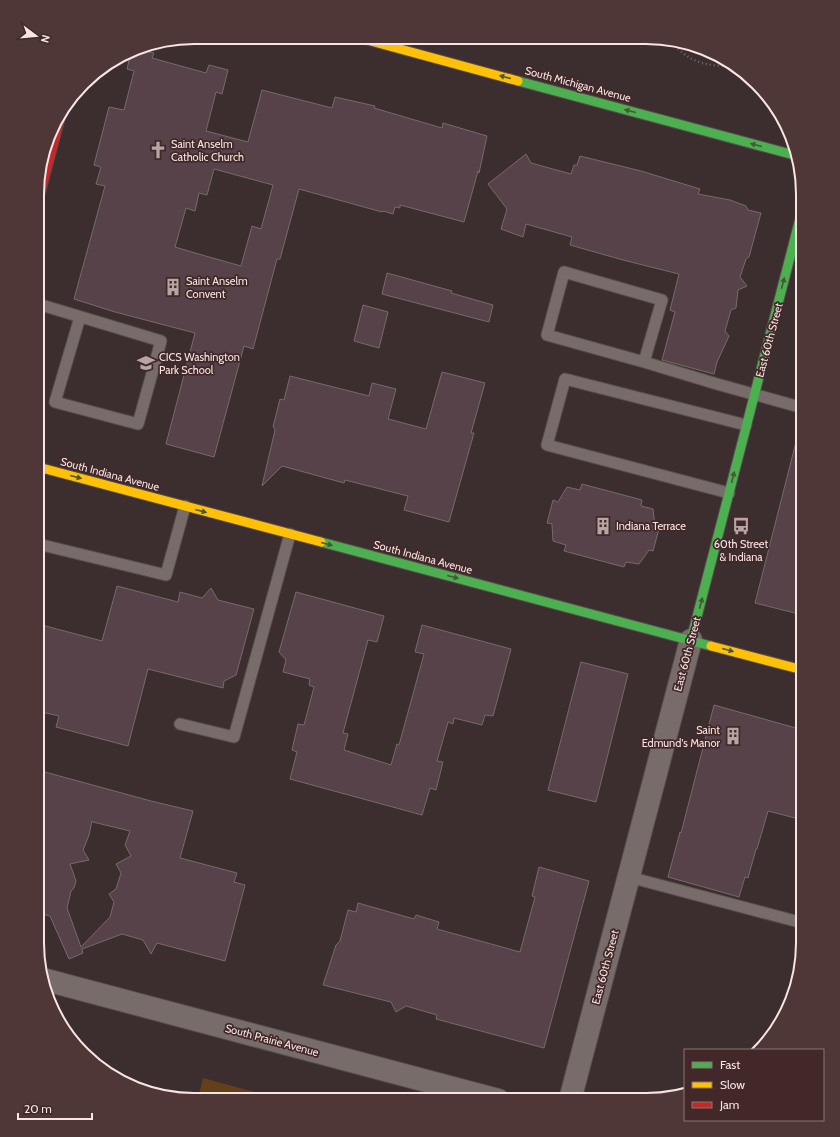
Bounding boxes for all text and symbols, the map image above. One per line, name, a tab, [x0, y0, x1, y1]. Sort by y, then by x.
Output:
north arrow	[16, 16, 56, 56]
text: N	[38, 33, 53, 44]
street label: South Michigan Avenue	[524, 63, 633, 105]
one-way arrow	[499, 74, 511, 80]
one-way arrow	[624, 108, 636, 114]
place label: Saint Anselm Catholic Church	[171, 137, 244, 164]
church icon: Saint Anselm Catholic Church	[148, 140, 168, 160]
one-way arrow	[750, 141, 762, 147]
place label: Saint Anselm Convent	[186, 274, 248, 301]
building icon: Saint Anselm Convent	[163, 277, 183, 297]
one-way arrow	[780, 277, 786, 289]
street label: East 60th Street	[752, 301, 786, 379]
place label: CICS Washington Park School	[159, 350, 240, 377]
school or university icon: CICS Washington Park School	[136, 353, 156, 373]
street label: South Indiana Avenue	[59, 454, 161, 494]
one-way arrow	[730, 471, 736, 483]
one-way arrow	[69, 475, 82, 481]
one-way arrow	[195, 508, 207, 514]
building icon: Indiana Terrace	[593, 516, 613, 536]
bus stop icon: 60th Street & Indiana	[731, 516, 751, 536]
place label: Indiana Terrace	[616, 519, 686, 533]
street label: South Indiana Avenue	[372, 537, 474, 577]
place label: 60th Street & Indiana	[714, 537, 768, 564]
one-way arrow	[321, 541, 333, 547]
one-way arrow	[447, 574, 459, 580]
one-way arrow	[698, 596, 704, 609]
street label: East 60th Street	[670, 615, 704, 693]
one-way arrow	[722, 648, 735, 654]
place label: Saint Edmund's Manor	[642, 723, 721, 750]
building icon: Saint Edmund's Manor	[723, 726, 743, 746]
street label: East 60th Street	[588, 928, 622, 1006]
street label: South Prairie Avenue	[224, 1021, 321, 1059]
legend	[684, 1049, 824, 1121]
text: Fast	[720, 1057, 740, 1072]
text: Slow	[720, 1077, 745, 1092]
scale bar	[18, 1095, 92, 1121]
text: Jam	[719, 1097, 739, 1112]
text: 20 m	[24, 1101, 52, 1116]

